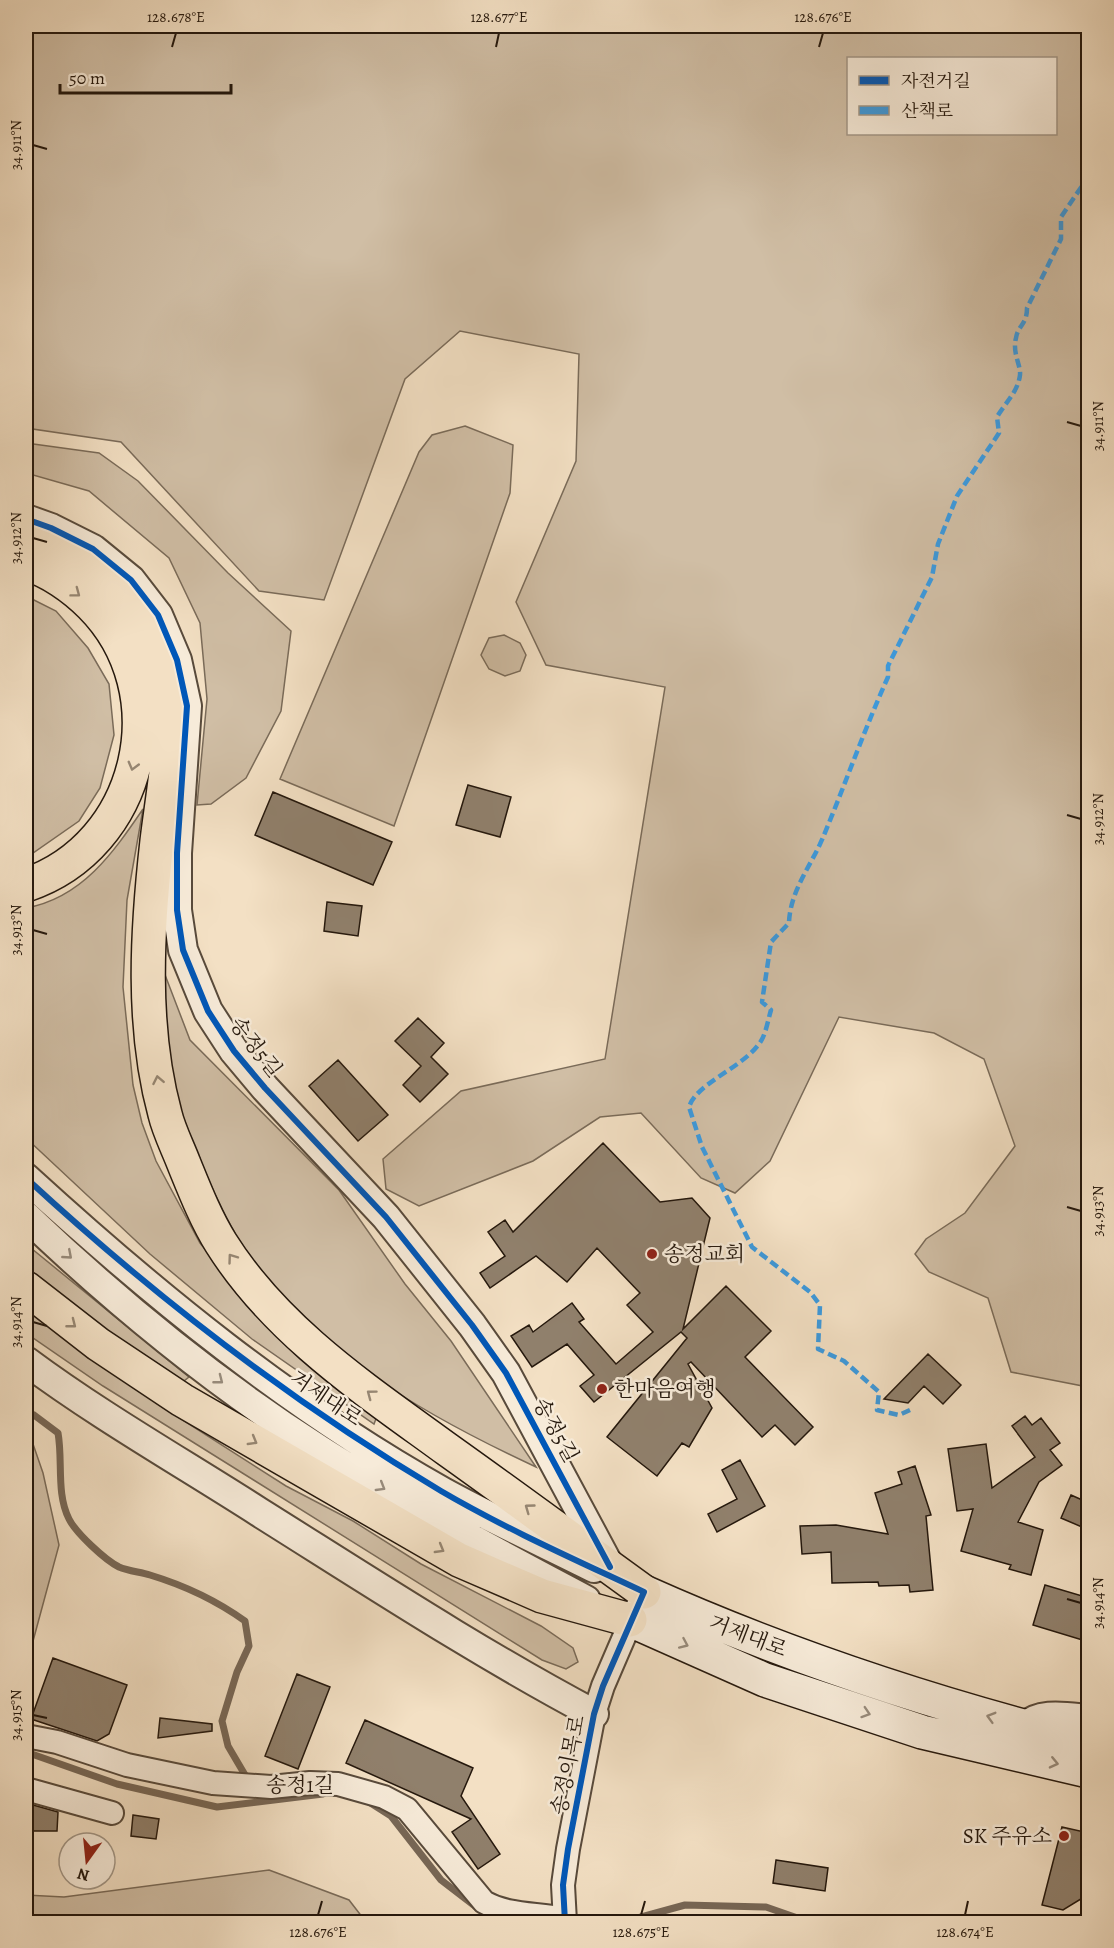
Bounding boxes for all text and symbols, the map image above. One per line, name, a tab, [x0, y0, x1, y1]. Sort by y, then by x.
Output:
text: 128.678°E	[147, 7, 205, 27]
text: 128.677°E	[470, 7, 528, 27]
text: 128.676°E	[794, 7, 852, 27]
scale bar	[60, 57, 231, 95]
legend	[847, 57, 1057, 135]
text: 50 m	[69, 66, 105, 90]
text: 자전거길	[901, 69, 971, 93]
text: 산책로	[901, 99, 953, 123]
text: 34.911°N	[6, 120, 26, 170]
text: 34.911°N	[1088, 401, 1108, 451]
text: 34.912°N	[6, 512, 26, 564]
one-way arrow	[69, 585, 80, 596]
one-way arrow	[128, 760, 140, 771]
text: 34.912°N	[1088, 793, 1108, 845]
text: 34.913°N	[6, 904, 26, 956]
street label: 송정5길	[223, 1011, 289, 1083]
one-way arrow	[152, 1075, 165, 1085]
text: 34.913°N	[1088, 1185, 1108, 1237]
place label: 송정교회	[664, 1240, 745, 1268]
marker: 송정교회	[645, 1247, 659, 1261]
one-way arrow	[61, 1248, 72, 1259]
one-way arrow	[228, 1254, 239, 1265]
text: 34.914°N	[6, 1296, 26, 1348]
one-way arrow	[65, 1316, 76, 1327]
street label: 거제대로	[285, 1364, 367, 1432]
one-way arrow	[212, 1372, 223, 1383]
place label: 한마음여행	[614, 1375, 715, 1403]
marker: 한마음여행	[595, 1382, 609, 1396]
one-way arrow	[367, 1390, 378, 1401]
street label: 송정5길	[527, 1393, 585, 1467]
one-way arrow	[247, 1433, 257, 1445]
one-way arrow	[375, 1480, 385, 1492]
one-way arrow	[524, 1505, 535, 1516]
one-way arrow	[434, 1542, 444, 1553]
text: 34.914°N	[1088, 1577, 1108, 1629]
street label: 거제대로	[705, 1608, 791, 1664]
one-way arrow	[677, 1637, 688, 1649]
text: 34.915°N	[6, 1689, 26, 1741]
one-way arrow	[860, 1706, 871, 1719]
one-way arrow	[986, 1712, 996, 1725]
street label: 송정이목로	[545, 1713, 591, 1817]
one-way arrow	[1049, 1755, 1059, 1768]
street label: 송정1길	[266, 1771, 334, 1799]
place label: SK 주유소	[963, 1822, 1052, 1850]
marker: SK 주유소	[1057, 1829, 1071, 1843]
north arrow	[57, 1831, 117, 1891]
text: N	[75, 1862, 92, 1887]
text: 128.676°E	[289, 1922, 347, 1942]
text: 128.675°E	[612, 1922, 670, 1942]
text: 128.674°E	[936, 1922, 994, 1942]

